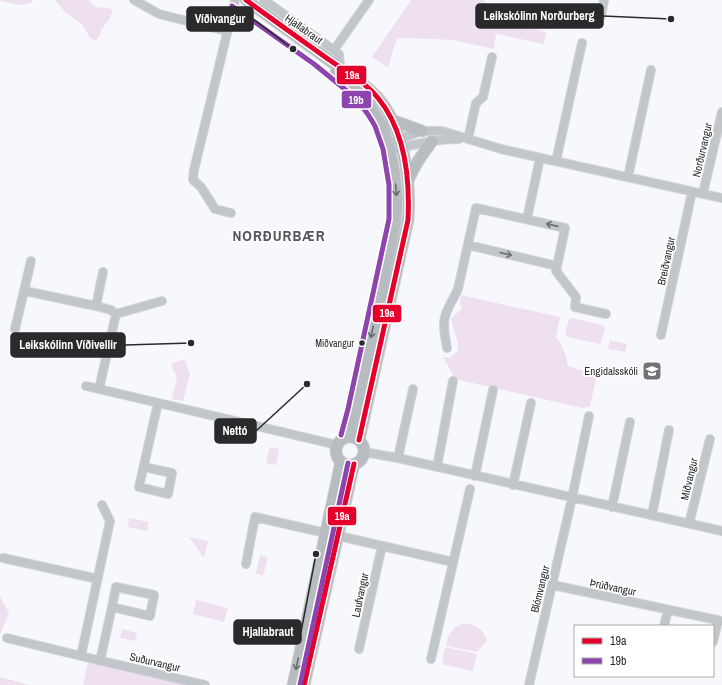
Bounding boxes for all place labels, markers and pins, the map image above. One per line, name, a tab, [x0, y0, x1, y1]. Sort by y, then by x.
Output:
callout: Leikskólinn Norðurberg	[476, 4, 603, 28]
callout: Víðivangur	[187, 7, 253, 31]
callout: Leikskólinn Víðivellir	[11, 333, 125, 357]
place label: Miðvangur	[315, 337, 354, 350]
marker: Miðvangur	[357, 338, 367, 348]
school or university icon: Engidalsskóli	[641, 360, 663, 382]
place label: Engidalsskóli	[584, 364, 638, 378]
callout: Nettó	[215, 419, 256, 443]
callout: Hjallabraut	[234, 620, 301, 644]

